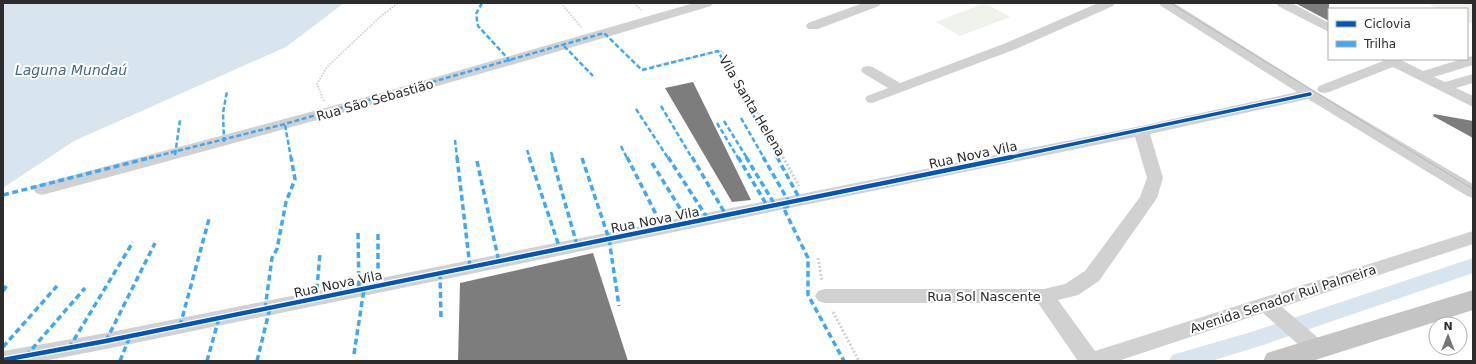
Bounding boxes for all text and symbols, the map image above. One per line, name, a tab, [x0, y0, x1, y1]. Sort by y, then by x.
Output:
legend	[1328, 8, 1468, 60]
text: Ciclovia	[1364, 17, 1411, 31]
text: Trilha	[1363, 37, 1396, 51]
street label: Vila Santa Helena	[716, 53, 788, 159]
water label: Laguna Mundaú	[15, 62, 127, 78]
street label: Rua São Sebastião	[315, 76, 435, 124]
street label: Rua Nova Vila	[927, 138, 1019, 172]
street label: Rua Nova Vila	[609, 204, 701, 236]
street label: Avenida Senador Rui Palmeira	[1188, 262, 1378, 336]
street label: Rua Nova Vila	[292, 267, 384, 301]
street label: Rua Sol Nascente	[927, 289, 1041, 304]
north arrow	[1428, 316, 1468, 356]
text: N	[1443, 320, 1453, 333]

